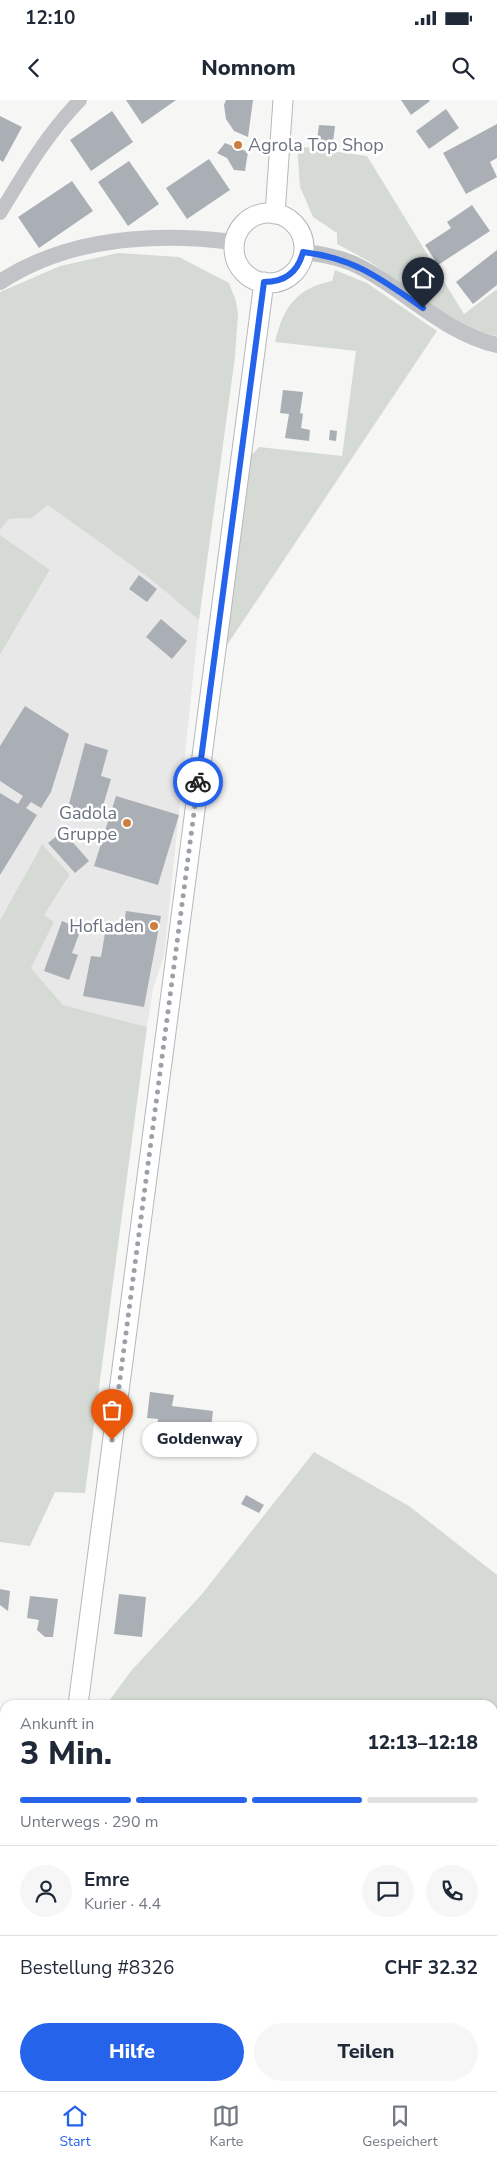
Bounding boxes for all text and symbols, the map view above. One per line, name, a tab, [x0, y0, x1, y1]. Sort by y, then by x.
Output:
text: 12:10	[25, 5, 75, 31]
text: Nomnom	[201, 53, 296, 83]
icon: back	[20, 54, 48, 82]
icon: search	[449, 54, 477, 82]
place label: Agrola Top Shop	[248, 133, 384, 157]
marker: Agrola Top Shop	[232, 139, 244, 151]
pin	[402, 257, 444, 308]
icon: home	[409, 264, 437, 292]
courier	[173, 757, 223, 807]
icon: bike	[184, 768, 212, 796]
place label: Gadola Gruppe	[57, 801, 117, 846]
marker: Gadola Gruppe	[121, 817, 133, 829]
place label: Hofladen	[69, 914, 144, 938]
marker: Hofladen	[148, 920, 160, 932]
pin	[91, 1389, 133, 1440]
icon: bag	[98, 1396, 126, 1424]
callout: Goldenway	[142, 1422, 257, 1458]
text: Goldenway	[157, 1428, 242, 1450]
text: Ankunft in	[20, 1713, 94, 1735]
text: 12:13–12:18	[367, 1730, 478, 1756]
text: 3 Min.	[20, 1732, 112, 1775]
text: Unterwegs · 290 m	[20, 1811, 158, 1833]
button: person	[20, 1865, 72, 1917]
button: chat	[362, 1865, 414, 1917]
button: phone	[426, 1865, 478, 1917]
text: Emre	[84, 1867, 130, 1893]
text: Kurier · 4.4	[84, 1893, 161, 1915]
text: Bestellung #8326	[20, 1955, 174, 1981]
text: CHF 32.32	[384, 1955, 478, 1981]
button: Hilfe	[20, 2023, 244, 2081]
button: Teilen	[254, 2023, 478, 2081]
tab: Start	[59, 2102, 91, 2151]
tab: Karte	[209, 2102, 243, 2151]
tab: Gespeichert	[362, 2102, 438, 2151]

